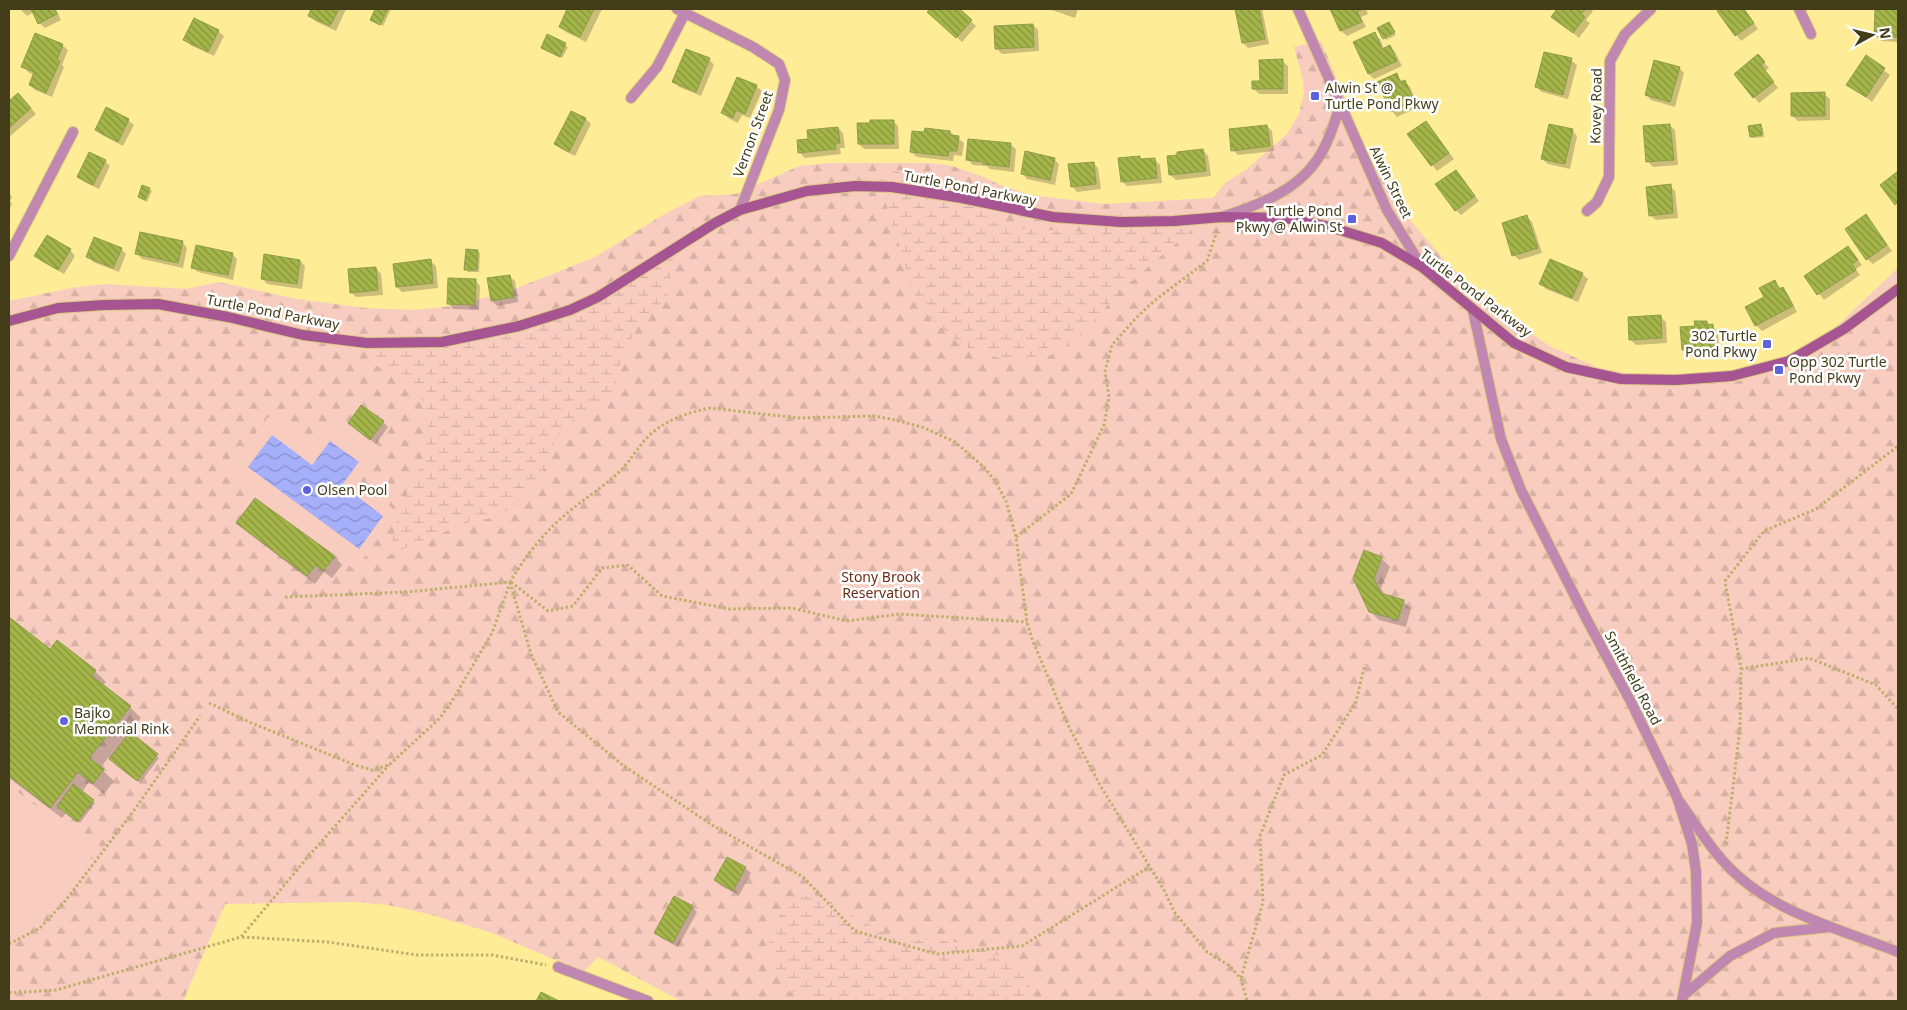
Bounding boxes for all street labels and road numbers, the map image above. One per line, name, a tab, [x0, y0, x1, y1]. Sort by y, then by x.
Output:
street label: Kovey Road	[1585, 68, 1606, 144]
street label: Vernon Street	[728, 88, 777, 180]
street label: Alwin Street	[1366, 142, 1417, 221]
street label: Turtle Pond Parkway	[902, 165, 1039, 210]
street label: Turtle Pond Parkway	[1417, 244, 1537, 341]
street label: Turtle Pond Parkway	[205, 289, 342, 334]
street label: Smithfield Road	[1601, 627, 1666, 728]

